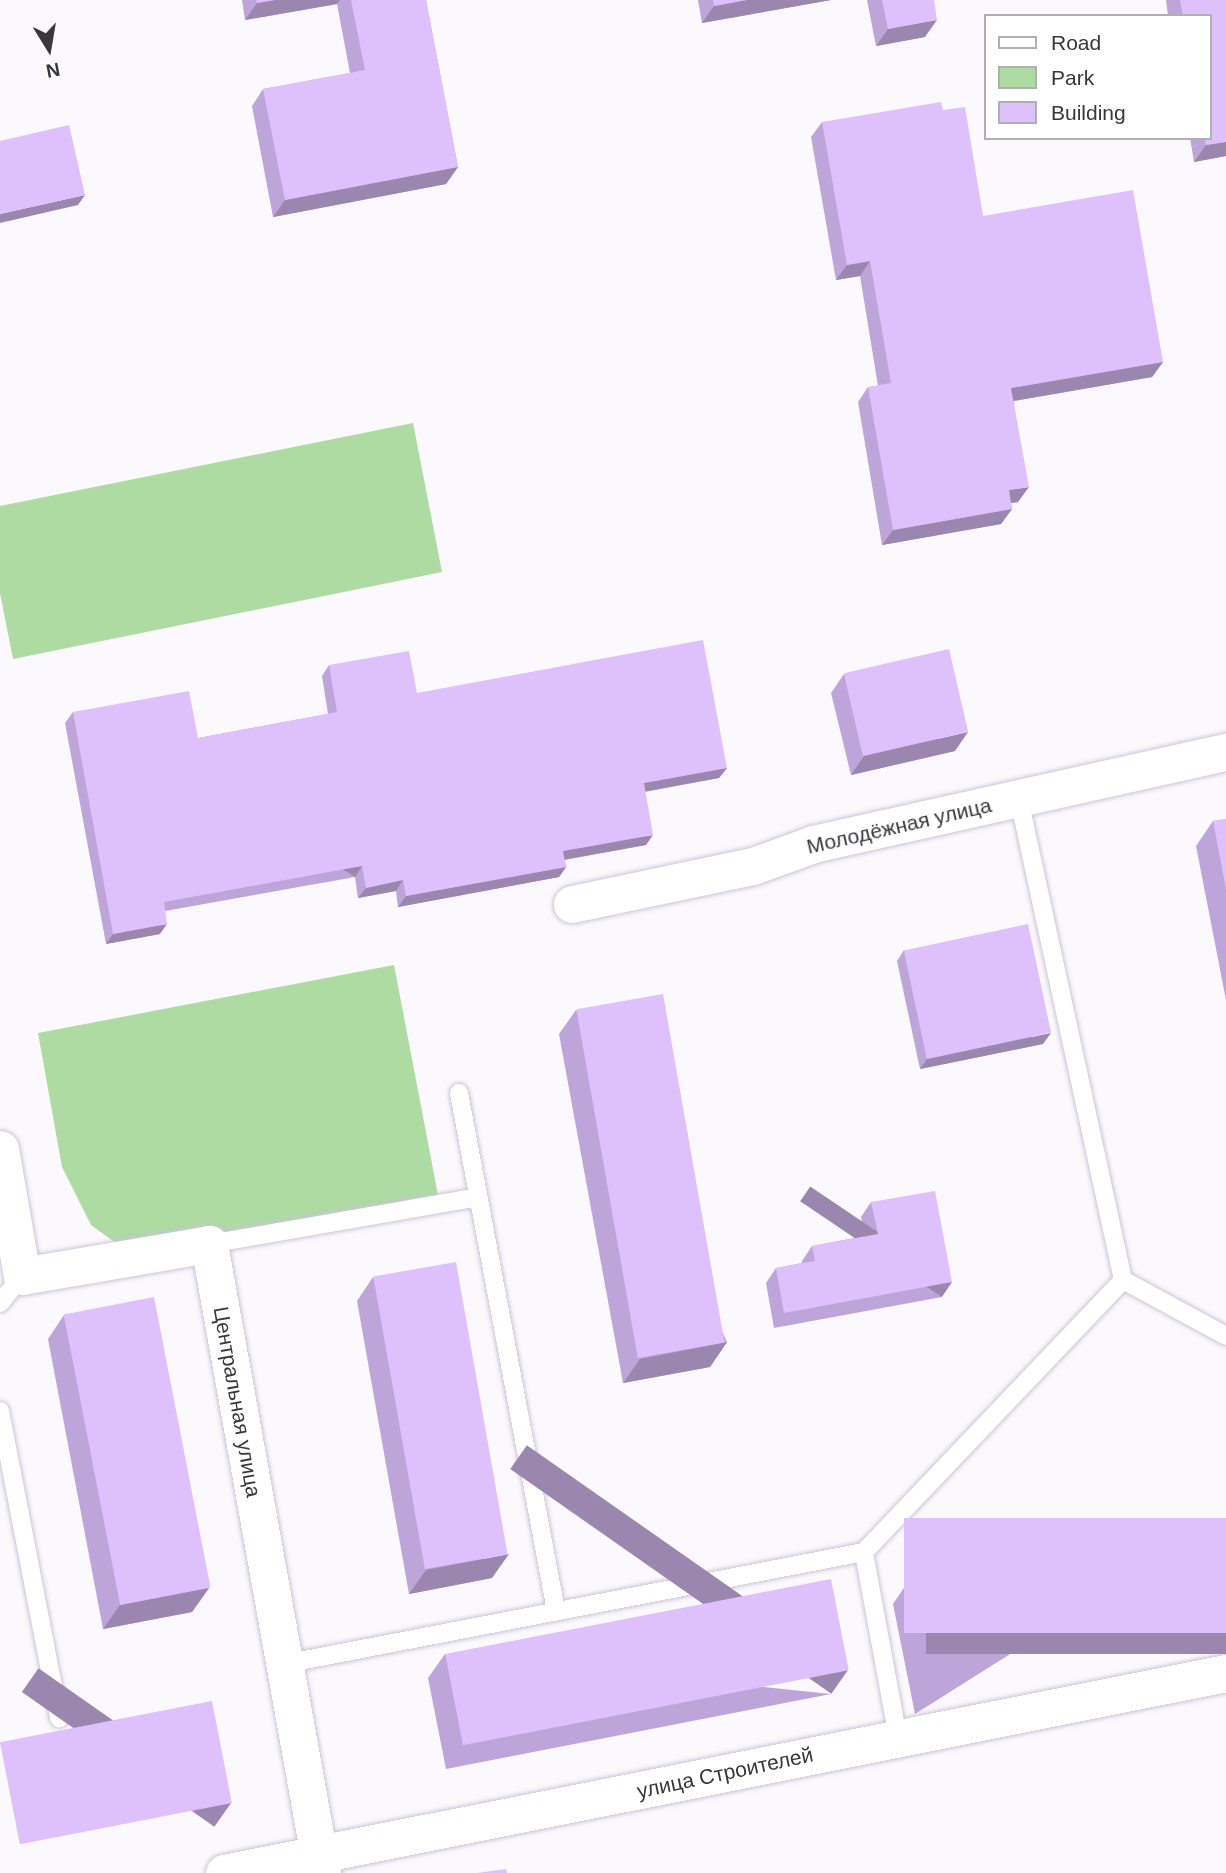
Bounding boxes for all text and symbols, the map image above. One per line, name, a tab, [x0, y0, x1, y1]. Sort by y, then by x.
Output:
north arrow	[14, 14, 84, 84]
legend	[984, 14, 1212, 140]
text: Road	[1051, 31, 1101, 54]
text: N	[44, 58, 62, 82]
text: Park	[1051, 66, 1094, 89]
text: Building	[1051, 101, 1126, 124]
street label: Молодёжная улица	[804, 792, 994, 860]
street label: Центральная улица	[208, 1305, 266, 1499]
street label: улица Строителей	[635, 1742, 815, 1804]

